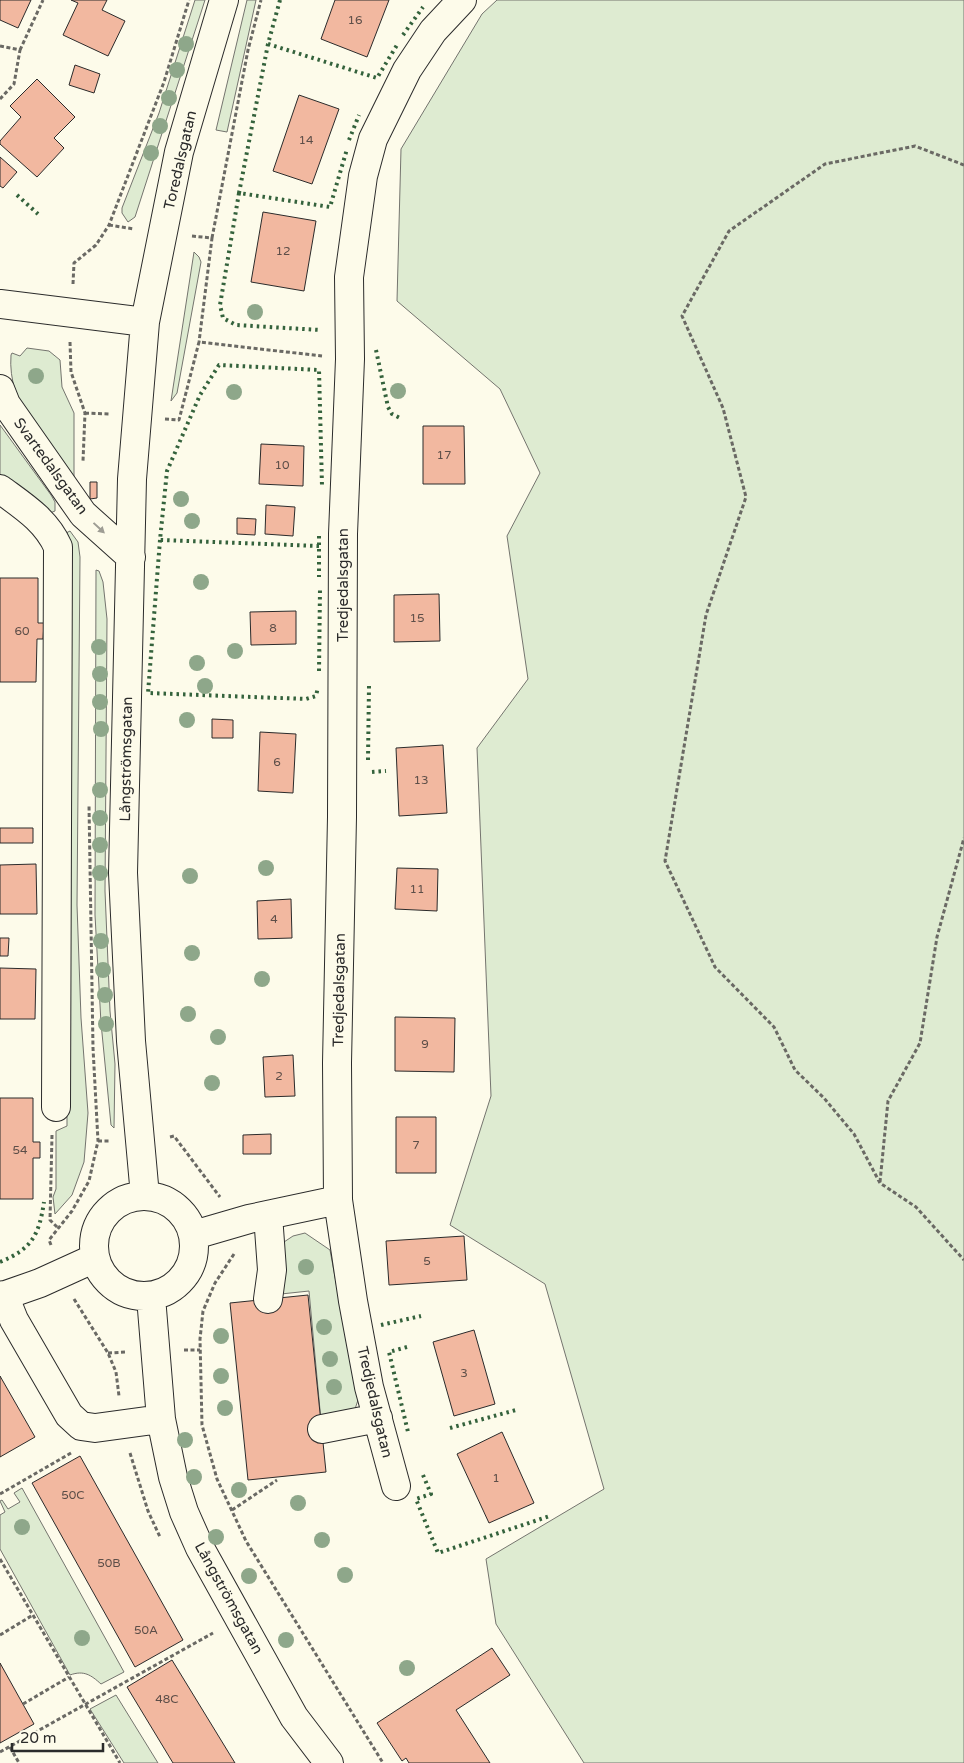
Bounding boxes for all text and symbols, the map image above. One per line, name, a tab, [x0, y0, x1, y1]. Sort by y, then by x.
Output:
house number: 16	[347, 13, 363, 27]
street label: Toredalsgatan	[160, 109, 200, 211]
house number: 14	[298, 133, 314, 147]
house number: 12	[275, 244, 291, 258]
street label: Svartedalsgatan	[10, 414, 92, 518]
house number: 17	[436, 448, 452, 462]
house number: 10	[274, 458, 290, 472]
one-way arrow	[92, 522, 104, 534]
street label: Tredjedalsgatan	[334, 528, 352, 642]
house number: 15	[409, 611, 425, 625]
house number: 8	[269, 621, 277, 635]
house number: 60	[14, 624, 30, 638]
street label: Långströmsgatan	[116, 696, 136, 822]
house number: 6	[273, 755, 281, 769]
house number: 13	[413, 773, 429, 787]
house number: 11	[409, 882, 425, 896]
house number: 4	[270, 912, 278, 926]
street label: Tredjedalsgatan	[329, 933, 349, 1047]
house number: 9	[421, 1037, 429, 1051]
house number: 2	[275, 1069, 283, 1083]
house number: 7	[412, 1138, 420, 1152]
house number: 54	[12, 1143, 28, 1157]
house number: 5	[423, 1254, 431, 1268]
street label: Tredjedalsgatan	[353, 1345, 397, 1459]
house number: 3	[460, 1366, 468, 1380]
house number: 1	[492, 1471, 500, 1485]
house number: 50C	[61, 1488, 85, 1502]
street label: Långströmsgatan	[191, 1539, 267, 1657]
house number: 50B	[97, 1556, 121, 1570]
house number: 50A	[134, 1623, 158, 1637]
house number: 48C	[155, 1692, 179, 1706]
scale bar	[12, 1720, 104, 1752]
text: 20 m	[20, 1729, 57, 1747]

